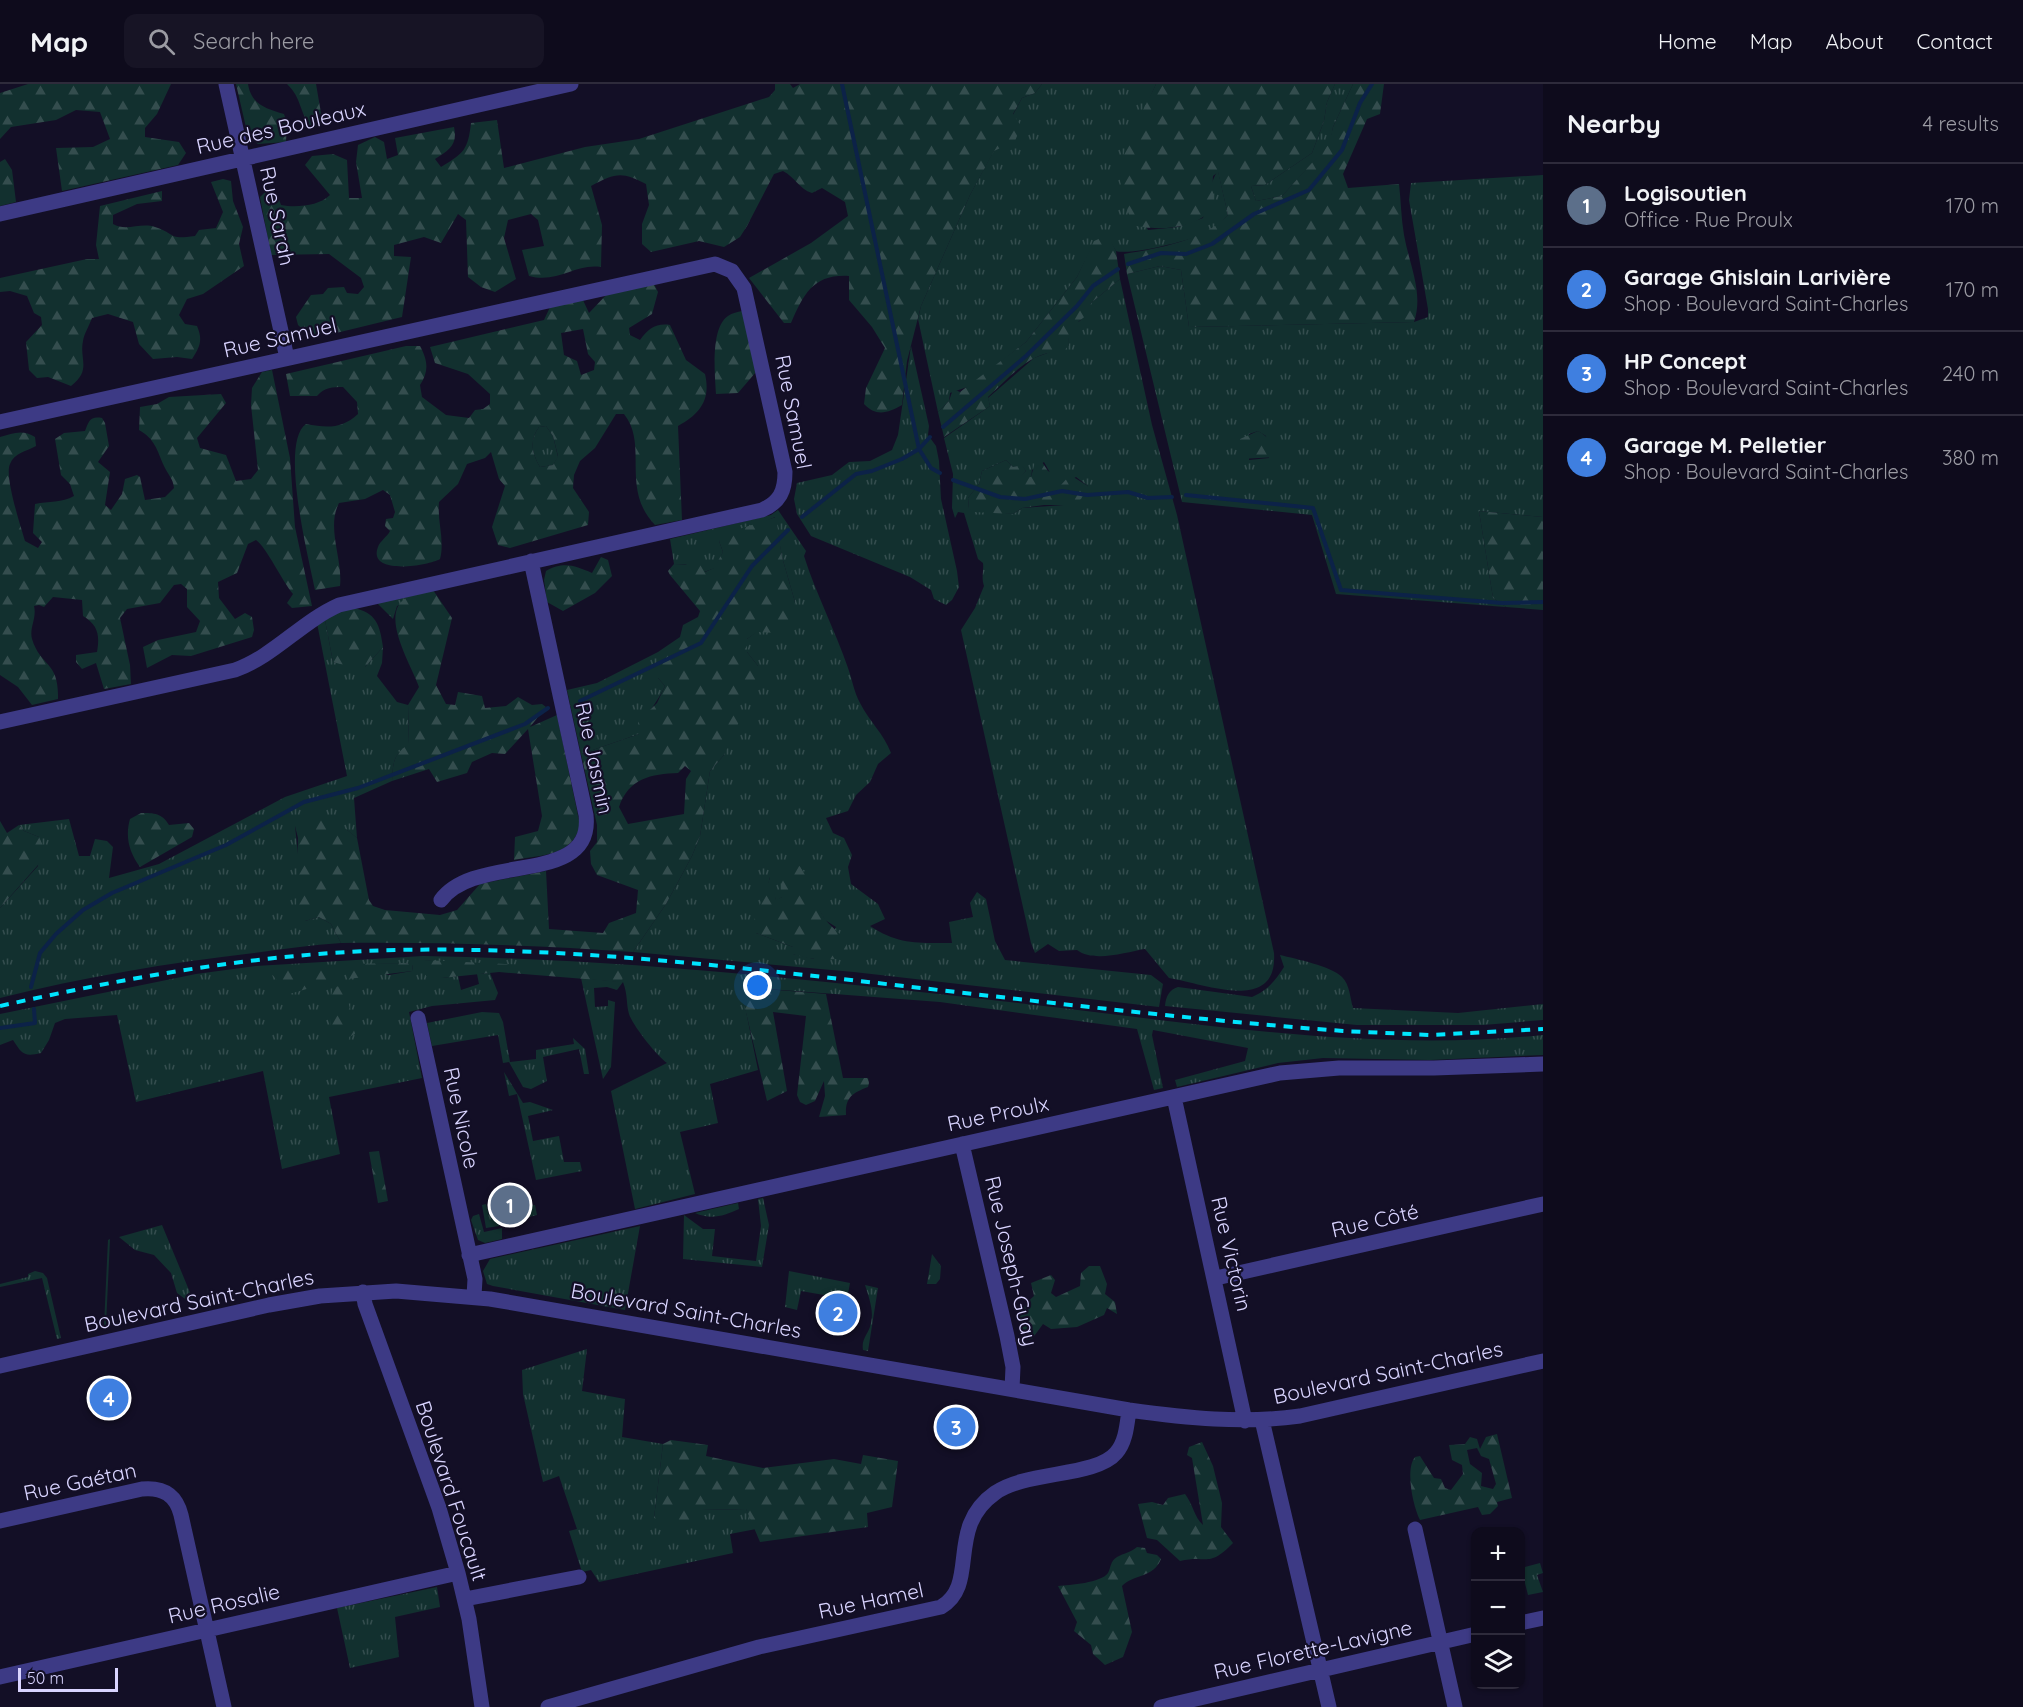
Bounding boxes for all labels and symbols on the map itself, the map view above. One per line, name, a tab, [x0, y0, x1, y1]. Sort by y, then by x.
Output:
street label: Rue des Bouleaux	[194, 95, 368, 159]
street label: Rue Sarah	[255, 164, 301, 268]
street label: Rue Samuel	[220, 311, 339, 363]
street label: Rue Samuel	[770, 353, 818, 471]
street label: Rue Jasmin	[570, 699, 620, 816]
your location	[743, 971, 772, 1000]
street label: Rue Nicole	[439, 1065, 485, 1171]
street label: Rue Proulx	[945, 1090, 1051, 1136]
street label: Rue Joseph-Guay	[980, 1173, 1044, 1348]
pin: 1	[490, 1182, 530, 1228]
street label: Rue Victorin	[1206, 1194, 1258, 1314]
street label: Rue Côté	[1329, 1197, 1421, 1243]
street label: Boulevard Saint-Charles	[82, 1263, 316, 1337]
street label: Boulevard Saint-Charles	[569, 1277, 804, 1343]
pin: 2	[818, 1290, 858, 1336]
street label: Boulevard Saint-Charles	[1271, 1335, 1505, 1409]
pin: 4	[90, 1376, 128, 1420]
street label: Boulevard Foucault	[411, 1397, 493, 1584]
pin: 3	[936, 1404, 976, 1450]
street label: Rue Gaétan	[21, 1456, 139, 1506]
street label: Rue Hamel	[816, 1576, 926, 1624]
street label: Rue Rosalie	[165, 1578, 282, 1629]
street label: Rue Florette-Lavigne	[1211, 1614, 1414, 1684]
scale bar	[18, 1665, 118, 1692]

